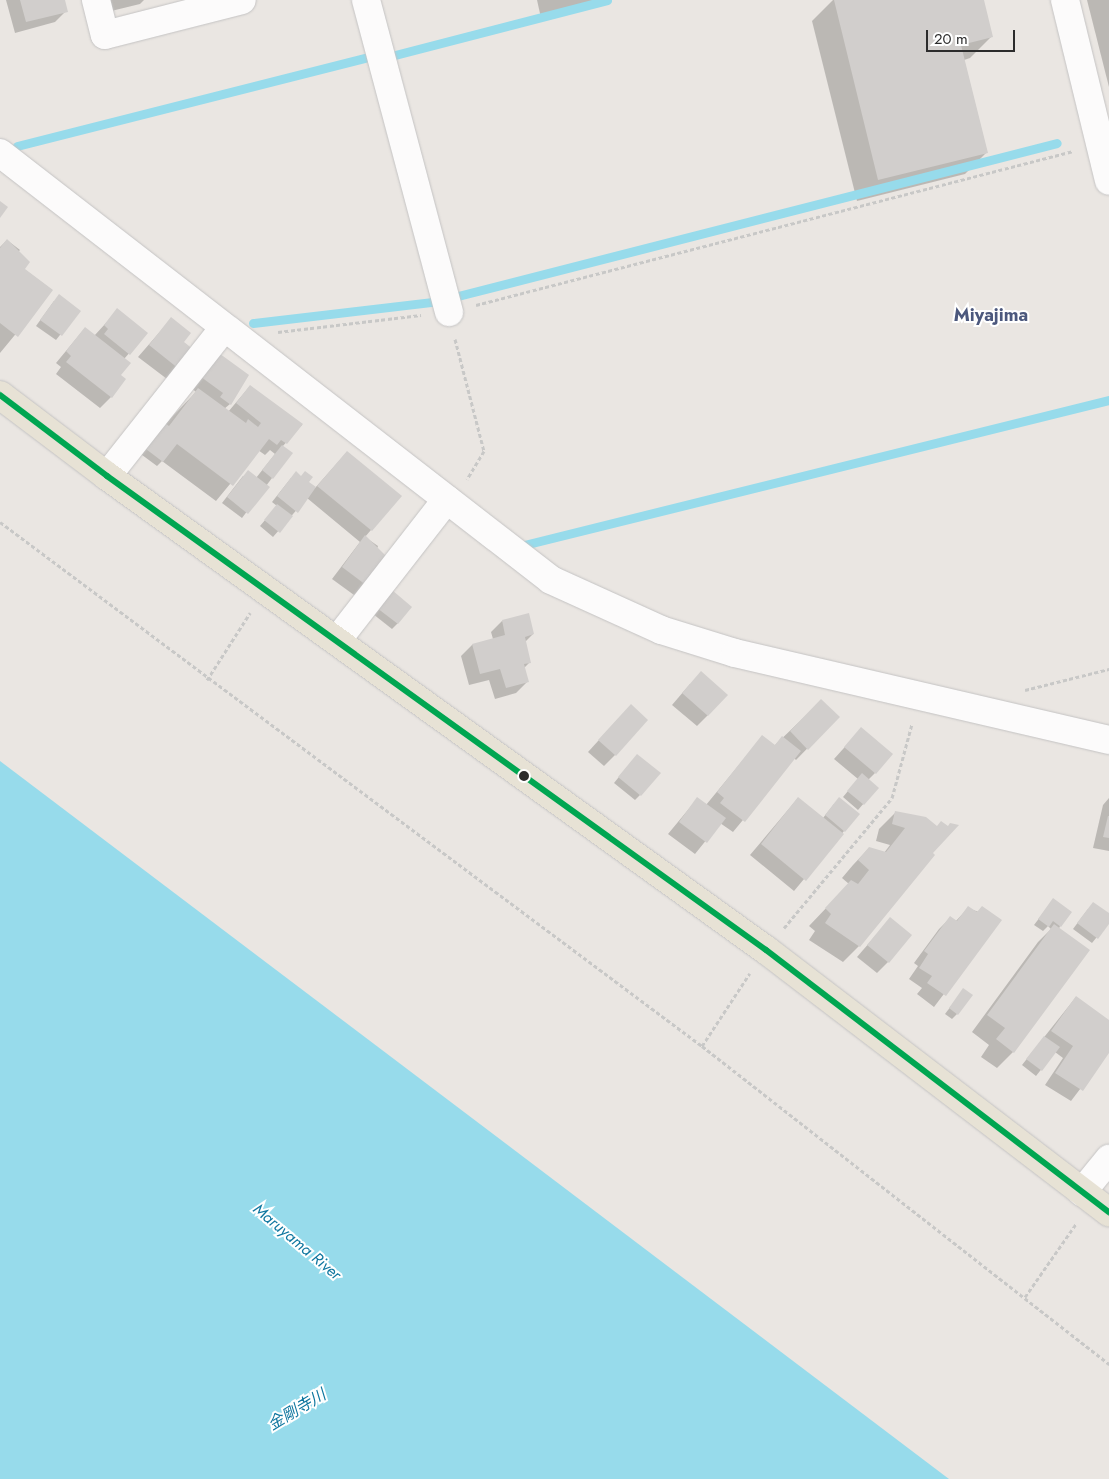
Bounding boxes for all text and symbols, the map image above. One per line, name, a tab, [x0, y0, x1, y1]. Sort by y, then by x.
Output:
scale bar	[929, 20, 1018, 52]
text: 20 m	[934, 28, 968, 50]
district label: Miyajima	[954, 304, 1028, 326]
unlabelled marker	[519, 771, 529, 781]
water label: Maruyama River	[249, 1200, 345, 1284]
water label: 金剛寺川	[265, 1385, 329, 1435]

